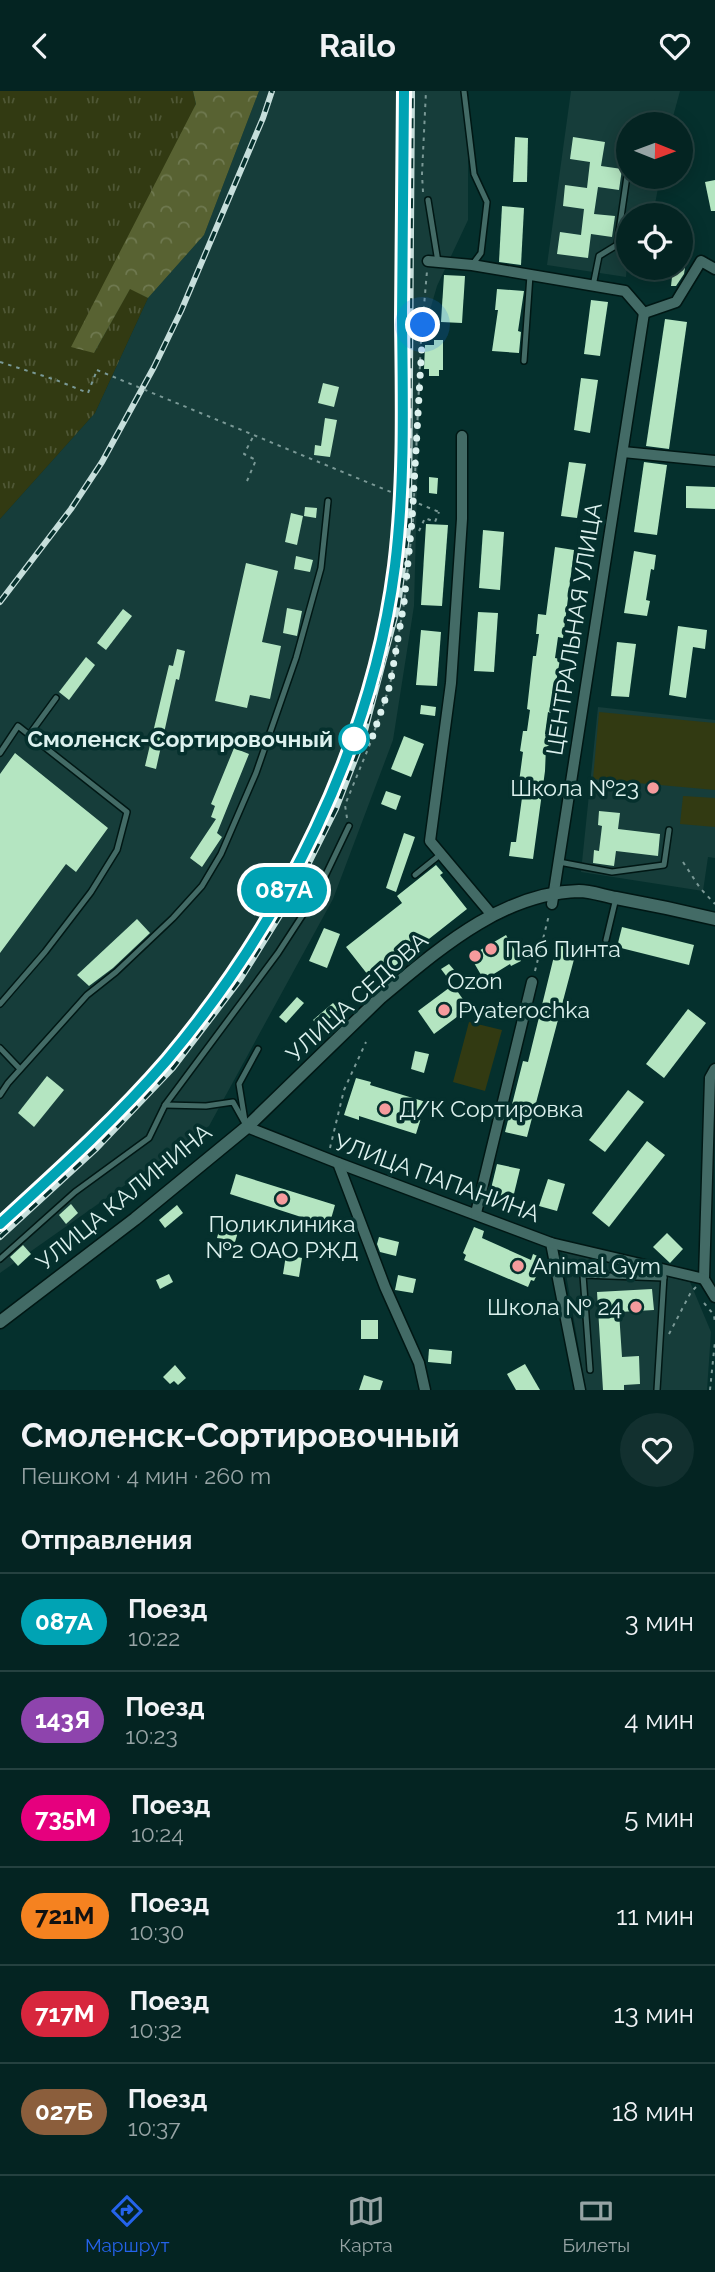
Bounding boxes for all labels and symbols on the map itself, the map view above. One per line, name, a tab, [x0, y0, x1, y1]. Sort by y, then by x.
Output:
north arrow	[616, 112, 693, 189]
your location	[405, 307, 440, 342]
street label: ЦЕНТРАЛЬНАЯ УЛИЦА	[540, 500, 607, 757]
marker: Смоленск-Сортировочный	[339, 724, 369, 754]
place label: Смоленск-Сортировочный	[27, 725, 333, 752]
place label: Школа №23	[510, 774, 639, 801]
marker: Школа №23	[645, 780, 661, 796]
line badge: 087А	[235, 867, 333, 913]
street label: УЛИЦА СЕДОВА	[280, 926, 433, 1067]
place label: Паб Пинта	[505, 935, 621, 962]
marker: Паб Пинта	[483, 941, 499, 957]
marker: Ozon	[467, 948, 483, 964]
place label: Ozon	[447, 967, 503, 994]
place label: Pyaterochka	[458, 996, 590, 1023]
marker: Pyaterochka	[436, 1002, 452, 1018]
place label: Д/К Сортировка	[399, 1095, 583, 1122]
marker: Д/К Сортировка	[377, 1101, 393, 1117]
street label: УЛИЦА КАЛИНИНА	[31, 1117, 217, 1275]
street label: УЛИЦА ПАПАНИНА	[331, 1128, 544, 1227]
marker: Поликлиника №2 ОАО РЖД	[274, 1191, 290, 1207]
place label: Поликлиника №2 ОАО РЖД	[206, 1210, 358, 1263]
place label: Animal Gym	[532, 1252, 661, 1279]
marker: Animal Gym	[510, 1258, 526, 1274]
place label: Школа № 24	[487, 1293, 622, 1320]
marker: Школа № 24	[628, 1299, 644, 1315]

